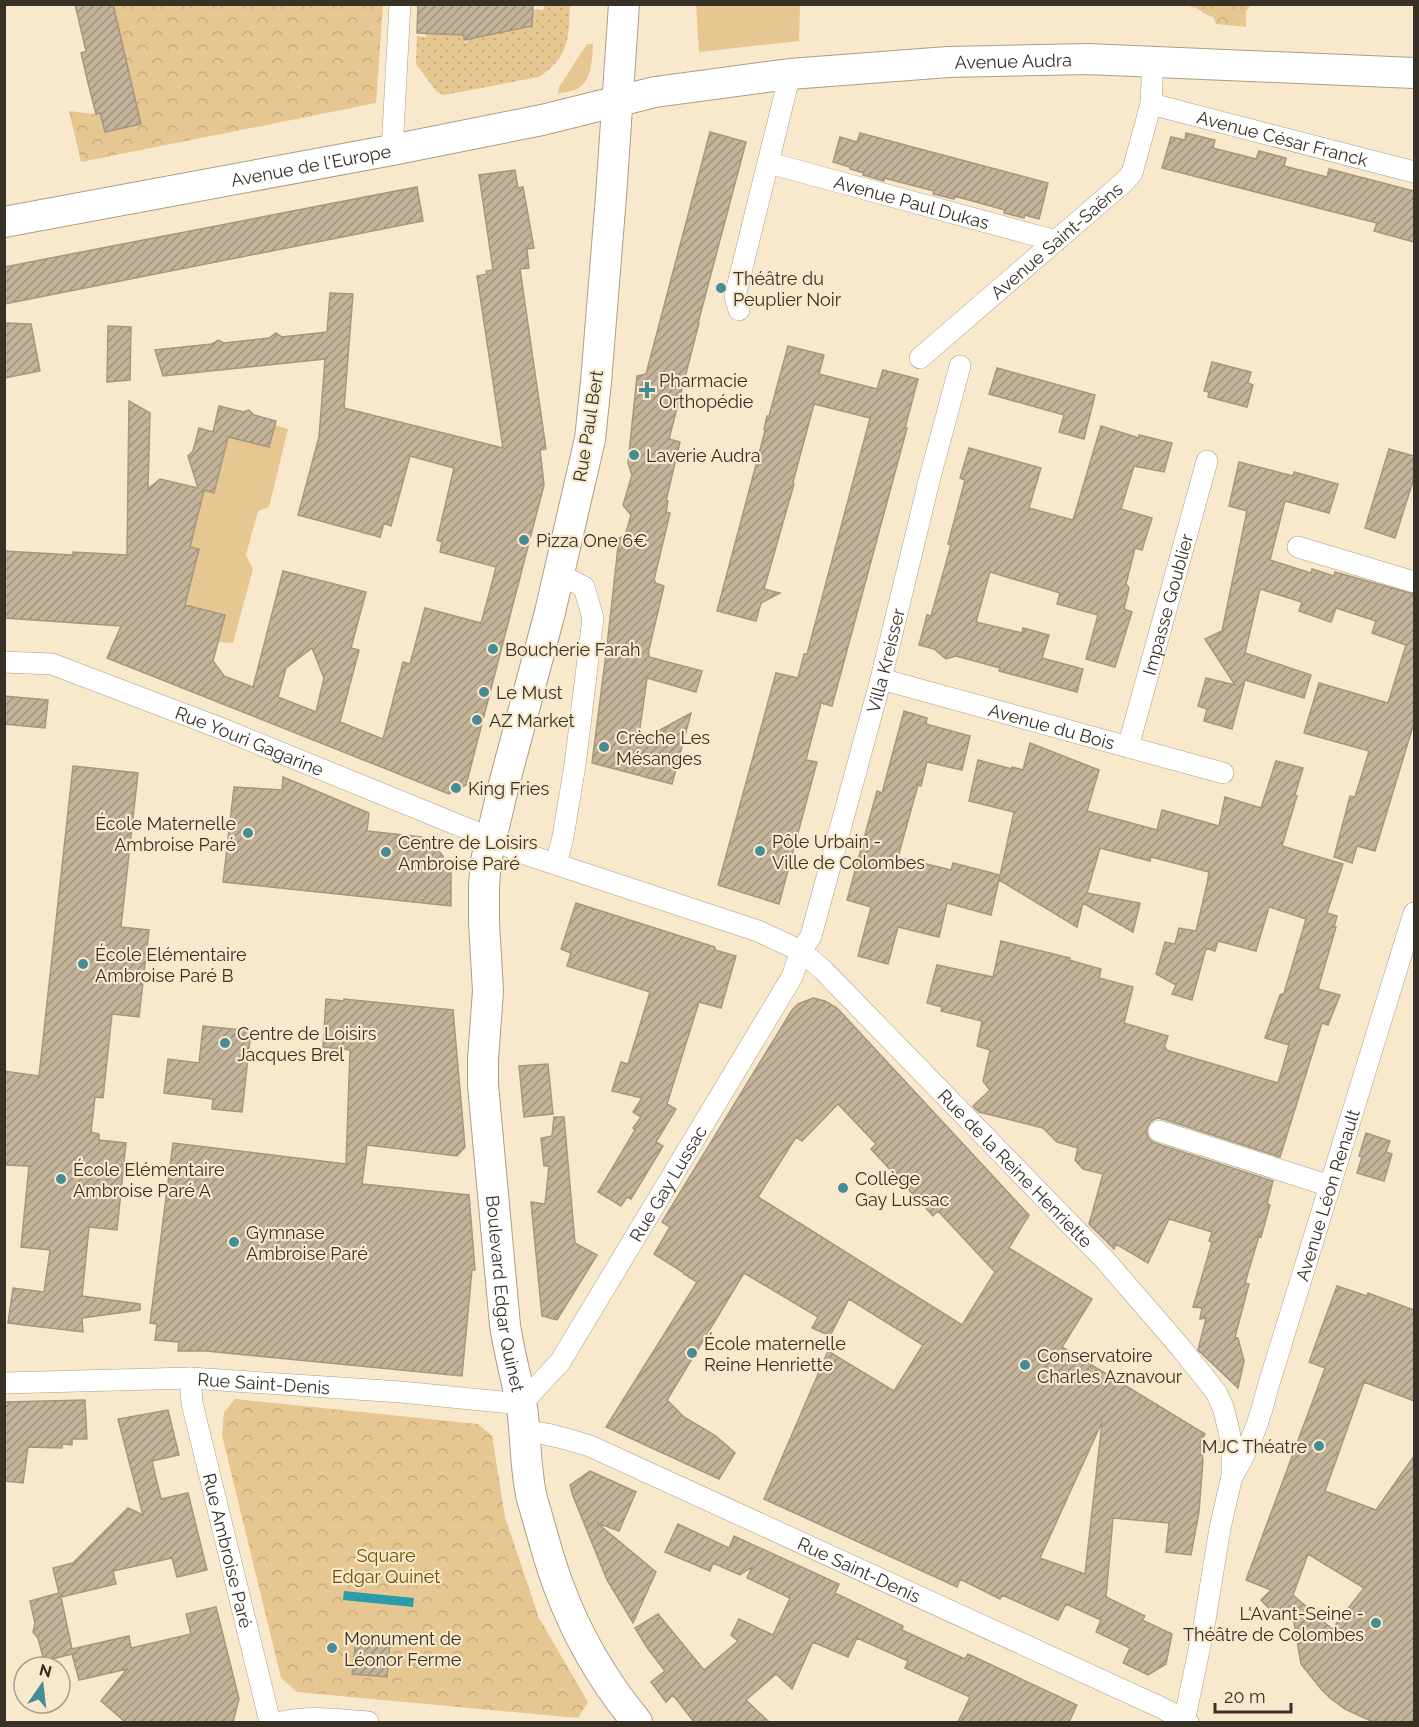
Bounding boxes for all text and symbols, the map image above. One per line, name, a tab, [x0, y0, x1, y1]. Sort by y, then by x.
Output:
street label: Avenue Audra	[954, 49, 1072, 72]
street label: Avenue César Franck	[1195, 106, 1371, 170]
street label: Avenue de l'Europe	[229, 140, 393, 190]
street label: Avenue Paul Dukas	[832, 171, 992, 233]
street label: Avenue Saint-Saëns	[986, 178, 1127, 303]
place label: Théâtre du Peuplier Noir	[733, 268, 842, 310]
marker: Théâtre du Peuplier Noir	[714, 281, 728, 295]
street label: Rue Paul Bert	[569, 369, 607, 483]
place label: Pharmacie Orthopédie	[659, 370, 754, 412]
marker: Pharmacie Orthopédie	[640, 383, 654, 397]
place label: Laverie Audra	[646, 445, 761, 466]
marker: Laverie Audra	[627, 448, 641, 462]
place label: Pizza One 6€	[536, 530, 648, 551]
street label: Impasse Goublier	[1138, 531, 1197, 677]
marker: Pizza One 6€	[517, 533, 531, 547]
street label: Villa Kreisser	[862, 605, 908, 715]
place label: Boucherie Farah	[505, 639, 641, 660]
marker: Boucherie Farah	[486, 642, 500, 656]
place label: Le Must	[496, 682, 563, 703]
marker: Le Must	[477, 685, 491, 699]
street label: Avenue du Bois	[986, 699, 1117, 753]
street label: Rue Youri Gagarine	[172, 701, 327, 780]
place label: AZ Market	[489, 710, 574, 731]
marker: AZ Market	[470, 713, 484, 727]
place label: Crèche Les Mésanges	[616, 727, 710, 769]
marker: Crèche Les Mésanges	[597, 740, 611, 754]
place label: King Fries	[468, 778, 549, 799]
marker: King Fries	[449, 781, 463, 795]
place label: École Maternelle Ambroise Paré	[95, 812, 236, 855]
marker: École Maternelle Ambroise Paré	[241, 826, 255, 840]
place label: Pôle Urbain - Ville de Colombes	[772, 831, 925, 873]
place label: Centre de Loisirs Ambroise Paré	[398, 832, 538, 874]
marker: Pôle Urbain - Ville de Colombes	[753, 844, 767, 858]
marker: Centre de Loisirs Ambroise Paré	[379, 845, 393, 859]
place label: École Elémentaire Ambroise Paré B	[95, 943, 247, 986]
marker: École Elémentaire Ambroise Paré B	[76, 957, 90, 971]
place label: Centre de Loisirs Jacques Brel	[237, 1023, 377, 1065]
marker: Centre de Loisirs Jacques Brel	[218, 1036, 232, 1050]
street label: Rue de la Reine Henriette	[934, 1085, 1097, 1252]
street label: Avenue Léon Renault	[1291, 1107, 1363, 1283]
street label: Rue Gay Lussac	[625, 1121, 711, 1245]
place label: École Elémentaire Ambroise Paré A	[73, 1158, 225, 1201]
place label: Collège Gay Lussac	[855, 1168, 950, 1210]
marker: École Elémentaire Ambroise Paré A	[54, 1172, 68, 1186]
marker: Collège Gay Lussac	[836, 1181, 850, 1195]
street label: Boulevard Edgar Quinet	[483, 1194, 529, 1394]
place label: Gymnase Ambroise Paré	[246, 1222, 368, 1264]
marker: Gymnase Ambroise Paré	[227, 1235, 241, 1249]
place label: École maternelle Reine Henriette	[704, 1332, 846, 1375]
place label: Conservatoire Charles Aznavour	[1037, 1345, 1183, 1387]
marker: École maternelle Reine Henriette	[685, 1346, 699, 1360]
marker: Conservatoire Charles Aznavour	[1018, 1358, 1032, 1372]
street label: Rue Saint-Denis	[197, 1368, 331, 1398]
place label: MJC Théatre	[1202, 1436, 1307, 1457]
marker: MJC Théatre	[1312, 1439, 1326, 1453]
street label: Rue Ambroise Paré	[199, 1471, 257, 1631]
street label: Rue Saint-Denis	[795, 1532, 924, 1607]
park label: Square Edgar Quinet	[332, 1545, 440, 1587]
place label: L'Avant-Seine - Théâtre de Colombes	[1183, 1603, 1364, 1645]
marker: L'Avant-Seine - Théâtre de Colombes	[1369, 1616, 1383, 1630]
place label: Monument de Léonor Ferme	[344, 1628, 462, 1670]
marker: Monument de Léonor Ferme	[325, 1641, 339, 1655]
north arrow	[12, 1655, 72, 1715]
text: N	[37, 1660, 54, 1682]
scale bar	[1215, 1676, 1292, 1714]
text: 20 m	[1224, 1686, 1266, 1707]

